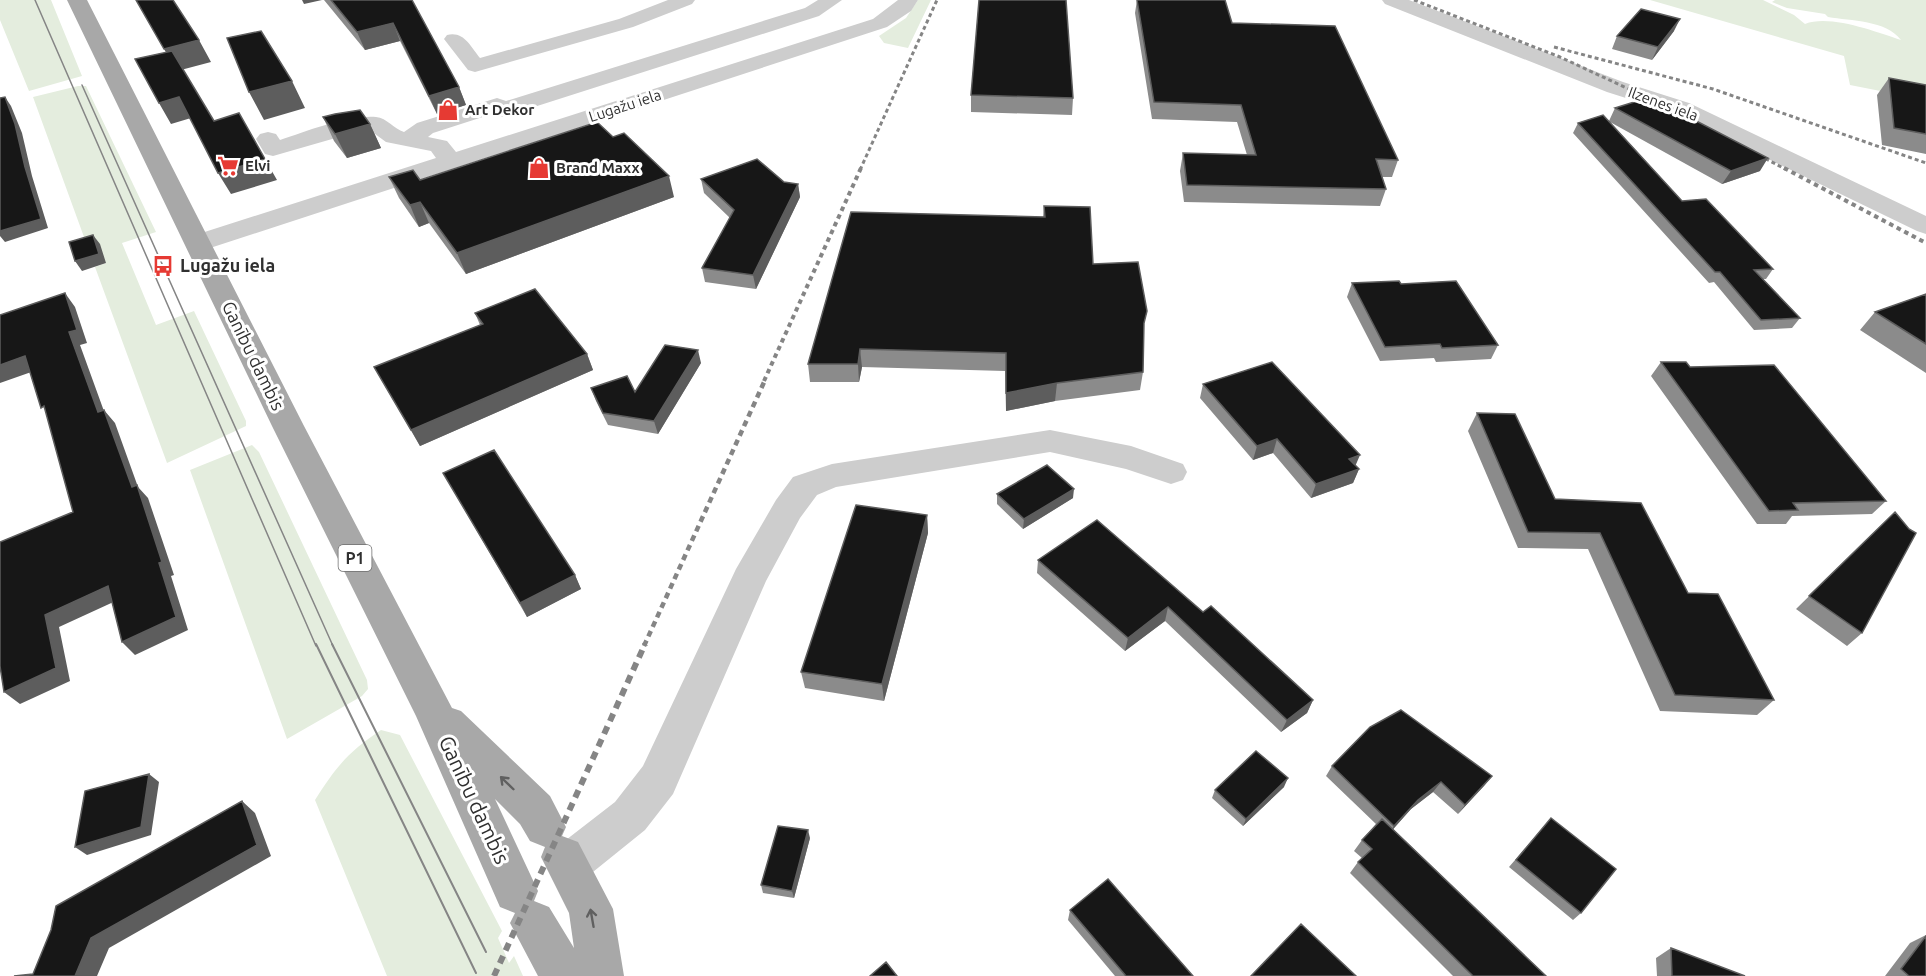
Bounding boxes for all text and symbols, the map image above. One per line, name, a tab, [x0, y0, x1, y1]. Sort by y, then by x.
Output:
street label: Ilzenes iela	[1626, 83, 1700, 124]
street label: Lugažu iela	[587, 86, 663, 125]
shop icon: Art Dekor	[436, 98, 460, 122]
place label: Art Dekor	[465, 101, 535, 118]
supermarket icon: Elvi	[216, 154, 240, 178]
shop icon: Brand Maxx	[527, 156, 551, 180]
place label: Elvi	[245, 157, 271, 174]
place label: Brand Maxx	[556, 159, 640, 176]
bus stop icon: Lugažu iela	[151, 254, 175, 278]
place label: Lugažu iela	[180, 255, 275, 275]
street label: Ganību dambis	[219, 298, 289, 413]
road number: P1	[338, 545, 372, 571]
street label: Ganību dambis	[435, 732, 515, 867]
one-way arrow	[500, 776, 515, 791]
one-way arrow	[586, 909, 597, 929]

